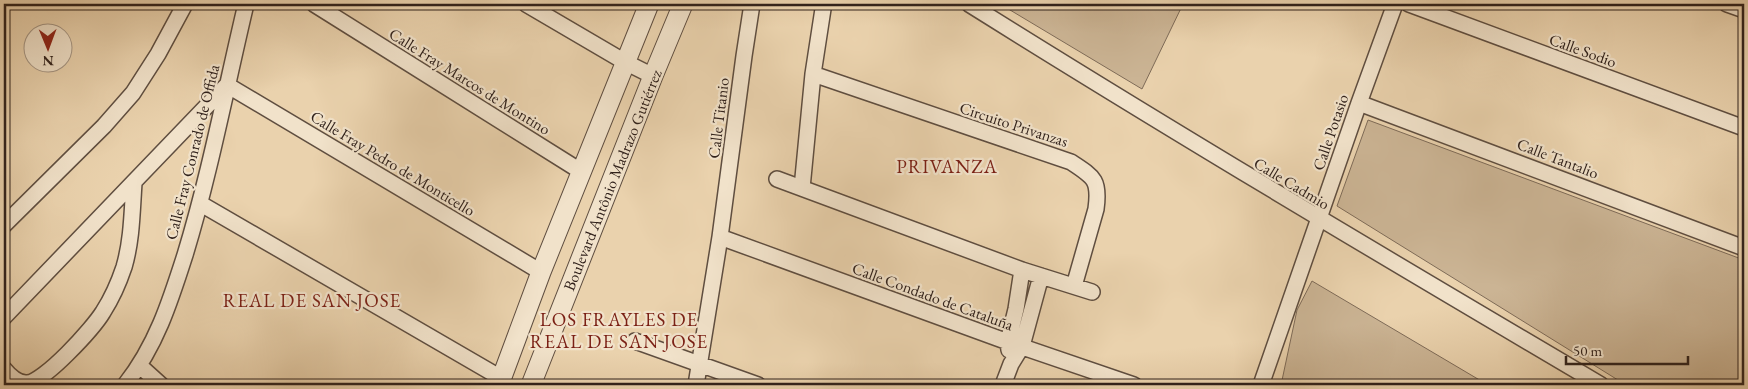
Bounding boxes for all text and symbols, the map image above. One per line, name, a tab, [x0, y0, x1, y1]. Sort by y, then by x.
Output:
north arrow	[22, 22, 72, 72]
street label: Calle Fray Marcos de Montino	[385, 23, 554, 140]
street label: Calle Sodio	[1546, 29, 1619, 72]
text: N	[42, 52, 54, 70]
street label: Calle Fray Conrado de Offida	[161, 62, 225, 242]
street label: Boulevard Antônio Madrazo Gutiérrez	[558, 66, 667, 294]
street label: Calle Titanio	[703, 76, 734, 160]
street label: Calle Potasio	[1308, 91, 1353, 173]
street label: Circuito Privanzas	[957, 97, 1071, 152]
street label: Calle Fray Pedro de Monticello	[307, 106, 479, 221]
street label: Calle Tantalio	[1514, 133, 1602, 184]
street label: Calle Cadmio	[1250, 153, 1334, 214]
district label: PRIVANZA	[896, 154, 998, 179]
street label: Calle Condado de Cataluña	[849, 258, 1017, 336]
district label: REAL DE SAN JOSE	[223, 288, 401, 313]
district label: LOS FRAYLES DE REAL DE SAN JOSE	[530, 307, 708, 354]
scale bar	[1566, 334, 1688, 366]
text: 50 m	[1573, 341, 1602, 360]

